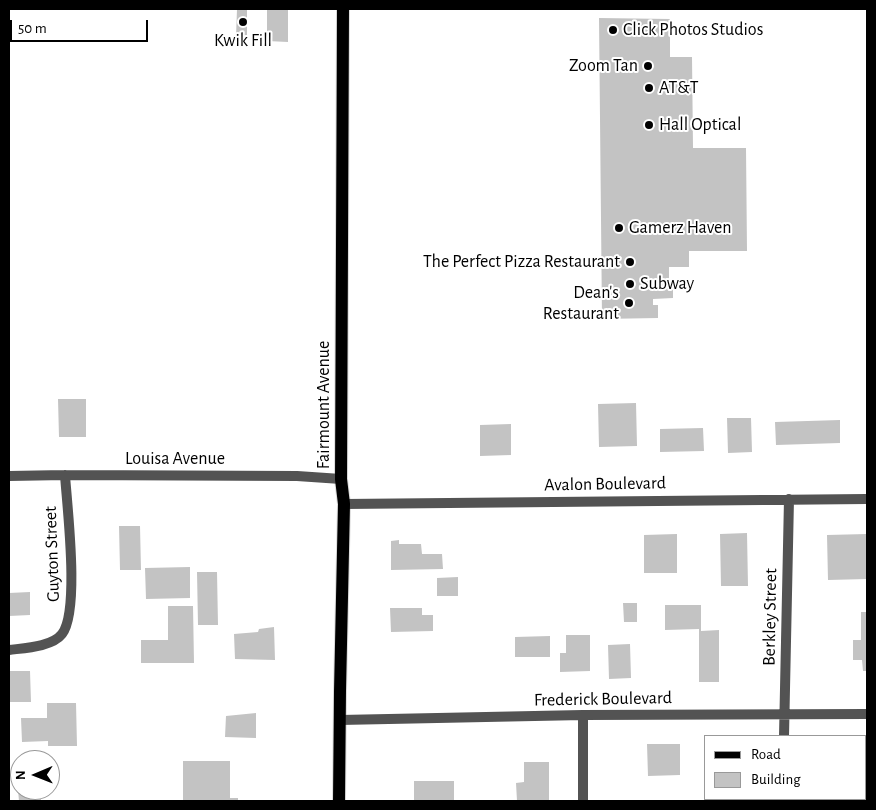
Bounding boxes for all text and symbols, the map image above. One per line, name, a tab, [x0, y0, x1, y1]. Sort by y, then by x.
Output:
scale bar	[12, 10, 150, 42]
marker: Kwik Fill	[237, 16, 249, 28]
place label: Click Photos Studios	[623, 19, 763, 41]
text: 50 m	[18, 21, 47, 36]
marker: Click Photos Studios	[607, 24, 619, 36]
place label: Kwik Fill	[214, 30, 272, 52]
place label: Zoom Tan	[569, 55, 638, 77]
marker: Zoom Tan	[642, 60, 654, 72]
place label: AT&T	[659, 77, 699, 99]
marker: AT&T	[643, 82, 655, 94]
place label: Hall Optical	[659, 114, 741, 136]
marker: Hall Optical	[643, 119, 655, 131]
place label: Gamerz Haven	[629, 217, 732, 239]
marker: Gamerz Haven	[613, 222, 625, 234]
place label: The Perfect Pizza Restaurant	[423, 251, 620, 273]
marker: The Perfect Pizza Restaurant	[624, 256, 636, 268]
place label: Subway	[640, 273, 694, 295]
marker: Subway	[624, 278, 636, 290]
place label: Dean's Restaurant	[543, 282, 619, 324]
marker: Dean's Restaurant	[623, 297, 635, 309]
street label: Fairmount Avenue	[313, 341, 335, 469]
street label: Louisa Avenue	[125, 448, 225, 470]
street label: Avalon Boulevard	[544, 472, 666, 496]
street label: Guyton Street	[40, 506, 64, 602]
street label: Berkley Street	[758, 568, 782, 666]
street label: Frederick Boulevard	[534, 687, 672, 711]
legend	[704, 735, 866, 800]
text: Road	[751, 747, 781, 762]
north arrow	[10, 750, 60, 800]
text: N	[14, 770, 28, 780]
text: Building	[751, 772, 801, 787]

